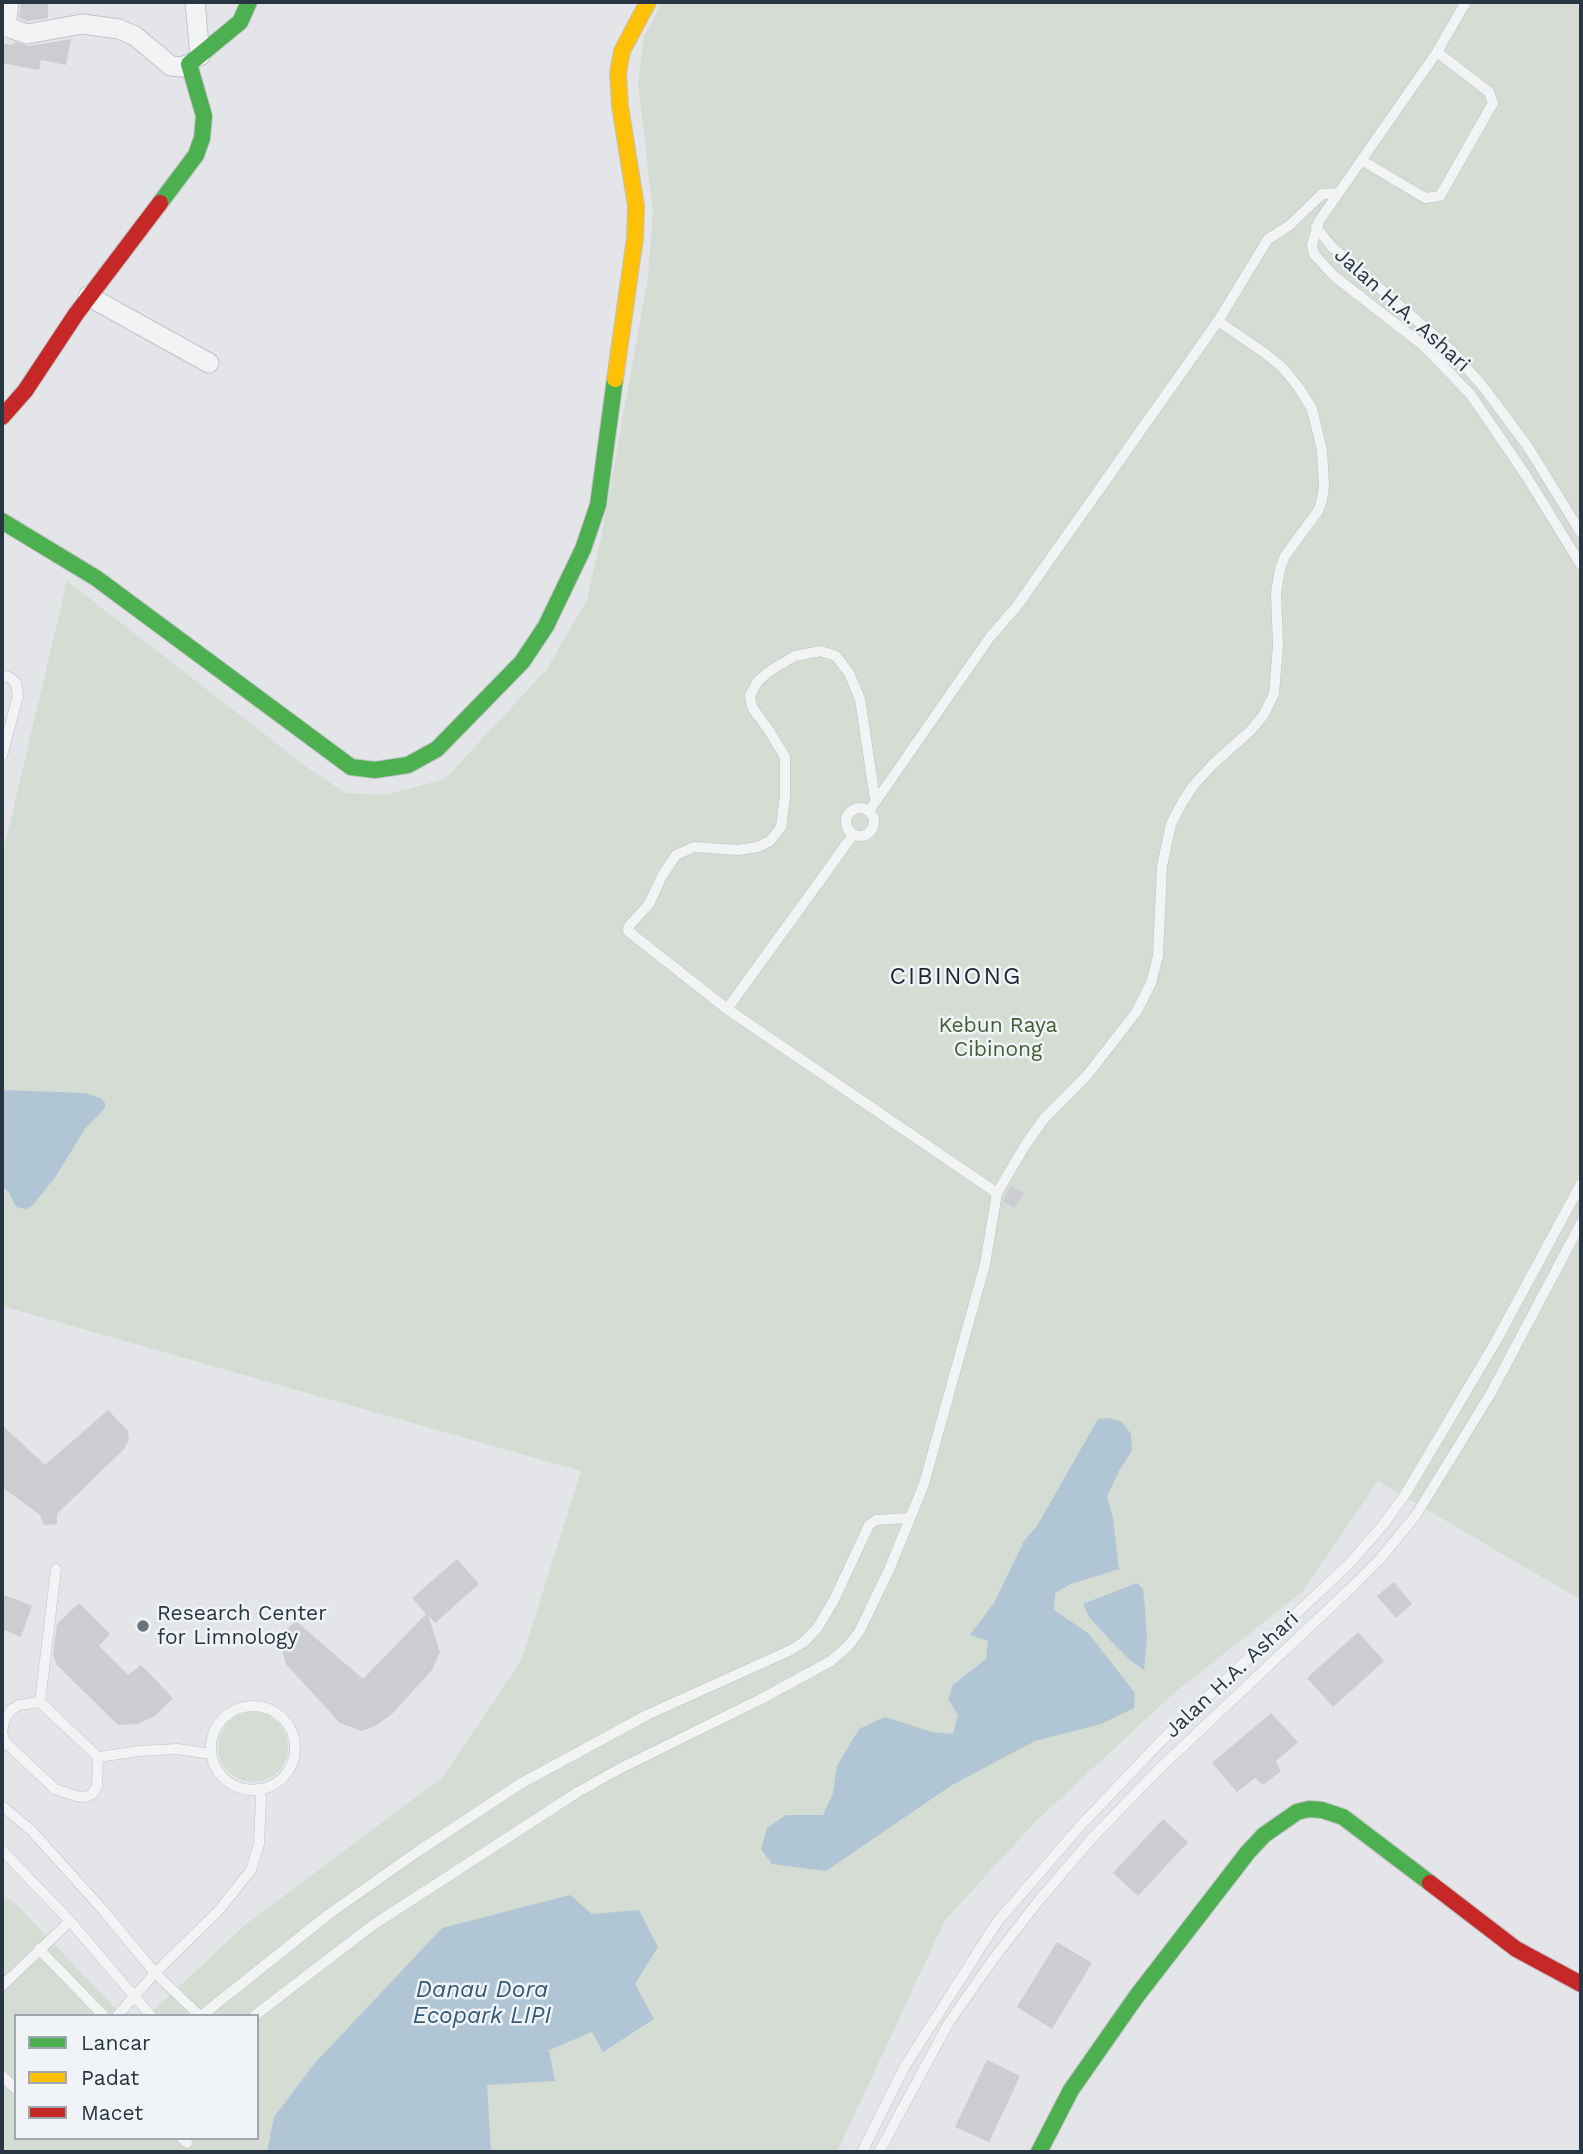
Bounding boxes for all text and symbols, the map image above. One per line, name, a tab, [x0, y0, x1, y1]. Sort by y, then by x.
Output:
street label: Jalan H.A. Ashari	[1329, 243, 1475, 377]
district label: CIBINONG	[891, 963, 1021, 991]
park label: Kebun Raya Cibinong	[939, 1013, 1057, 1063]
place label: Research Center for Limnology	[157, 1601, 327, 1651]
street label: Jalan H.A. Ashari	[1160, 1607, 1304, 1743]
marker: Research Center for Limnology	[135, 1618, 151, 1634]
water label: Danau Dora Ecopark LIPI	[413, 1976, 551, 2030]
legend	[14, 2014, 259, 2140]
text: Lancar	[81, 2030, 151, 2055]
text: Padat	[81, 2065, 139, 2090]
text: Macet	[81, 2100, 143, 2125]

